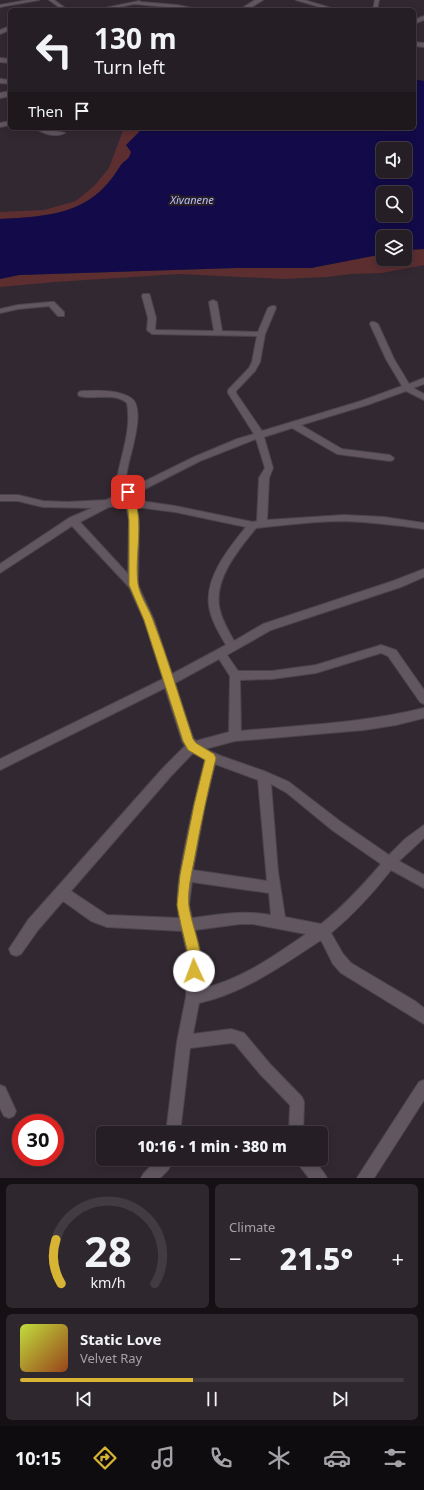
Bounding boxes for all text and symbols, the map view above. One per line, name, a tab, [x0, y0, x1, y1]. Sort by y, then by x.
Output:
text: 130 m	[94, 19, 177, 57]
icon: left	[28, 24, 80, 76]
text: Turn left	[94, 55, 165, 79]
icon: arrive	[71, 100, 93, 122]
text: Then	[28, 101, 63, 121]
map controls	[376, 142, 412, 266]
button: sound	[376, 142, 412, 178]
button: search	[376, 186, 412, 222]
water label: Xivanene	[169, 192, 214, 207]
button: layers	[376, 230, 412, 266]
pin	[111, 475, 145, 509]
icon: arrive	[117, 481, 139, 503]
position arrow	[173, 950, 215, 992]
speed limit sign: 30	[12, 1114, 64, 1166]
text: 10:16 · 1 min · 380 m	[137, 1136, 287, 1156]
text: Climate	[229, 1218, 275, 1236]
text: 28	[84, 1223, 131, 1279]
text: 21.5°	[280, 1238, 353, 1279]
text: −	[229, 1243, 242, 1273]
text: +	[391, 1243, 404, 1273]
text: km/h	[90, 1273, 125, 1292]
text: Static Love	[80, 1329, 161, 1349]
text: Velvet Ray	[80, 1349, 142, 1367]
icon: previous	[73, 1388, 95, 1410]
icon: pause	[201, 1388, 223, 1410]
icon: next	[329, 1388, 351, 1410]
icon: directions	[91, 1444, 119, 1472]
icon: music	[149, 1444, 177, 1472]
icon: phone	[207, 1444, 235, 1472]
icon: climate	[265, 1444, 293, 1472]
icon: car	[323, 1444, 351, 1472]
icon: filters	[381, 1444, 409, 1472]
text: 10:15	[15, 1446, 61, 1470]

